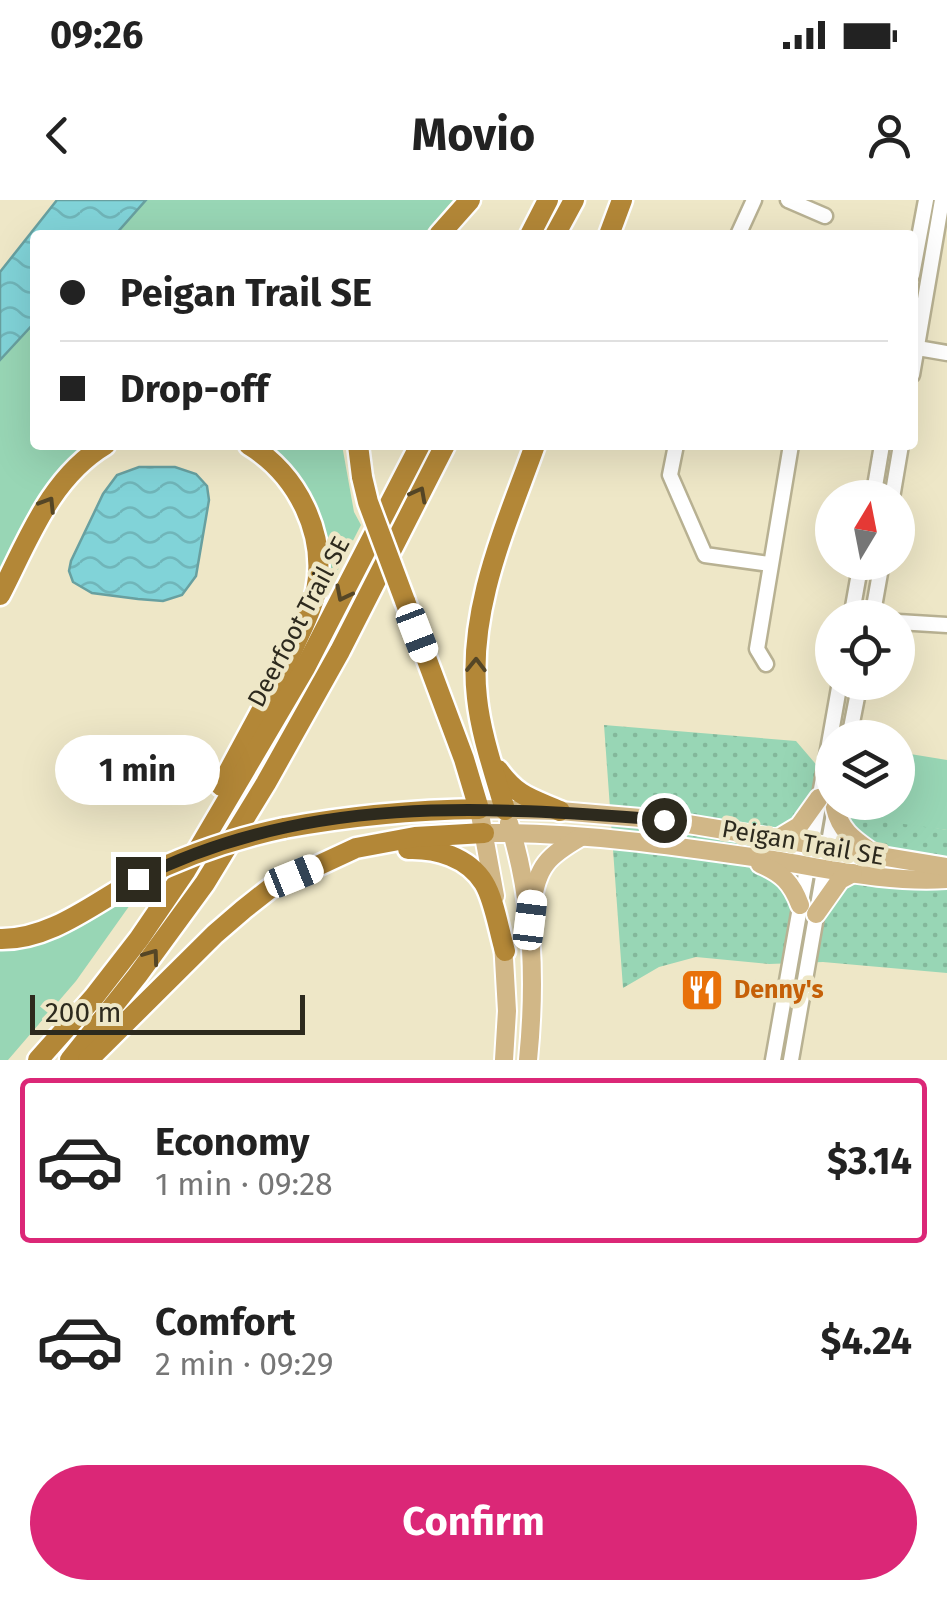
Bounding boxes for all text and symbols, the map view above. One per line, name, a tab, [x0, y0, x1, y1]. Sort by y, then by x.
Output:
text: 09:26	[50, 12, 143, 58]
icon: back	[30, 108, 85, 163]
text: Movio	[412, 108, 535, 162]
icon: person	[862, 108, 917, 163]
text: Peigan Trail SE	[120, 270, 372, 316]
text: Drop-off	[120, 366, 268, 412]
north arrow	[815, 480, 915, 580]
map controls	[815, 480, 915, 820]
one-way arrow	[407, 486, 426, 504]
one-way arrow	[36, 497, 55, 515]
street label: Deerfoot Trail SE	[242, 532, 356, 712]
one-way arrow	[335, 584, 355, 602]
car	[392, 600, 442, 666]
button: locate	[815, 600, 915, 700]
one-way arrow	[465, 656, 487, 672]
button: layers	[815, 720, 915, 820]
callout: 1 min	[56, 734, 220, 804]
text: 1 min	[99, 751, 176, 789]
route start	[642, 798, 687, 843]
street label: Peigan Trail SE	[719, 814, 887, 872]
car	[261, 851, 327, 901]
route end	[116, 857, 161, 902]
car	[511, 888, 549, 952]
one-way arrow	[140, 949, 158, 967]
restaurant icon: Denny's	[679, 967, 725, 1013]
place label: Denny's	[734, 975, 824, 1005]
scale bar	[30, 990, 305, 1034]
text: 200 m	[45, 996, 122, 1029]
icon: car	[35, 1116, 125, 1206]
text: Economy	[155, 1119, 310, 1165]
text: $3.14	[827, 1138, 912, 1184]
text: 1 min · 09:28	[155, 1165, 333, 1203]
icon: car	[35, 1296, 125, 1386]
text: Comfort	[155, 1299, 296, 1345]
text: $4.24	[821, 1318, 912, 1364]
text: 2 min · 09:29	[155, 1345, 334, 1383]
button: Confirm	[30, 1465, 917, 1580]

